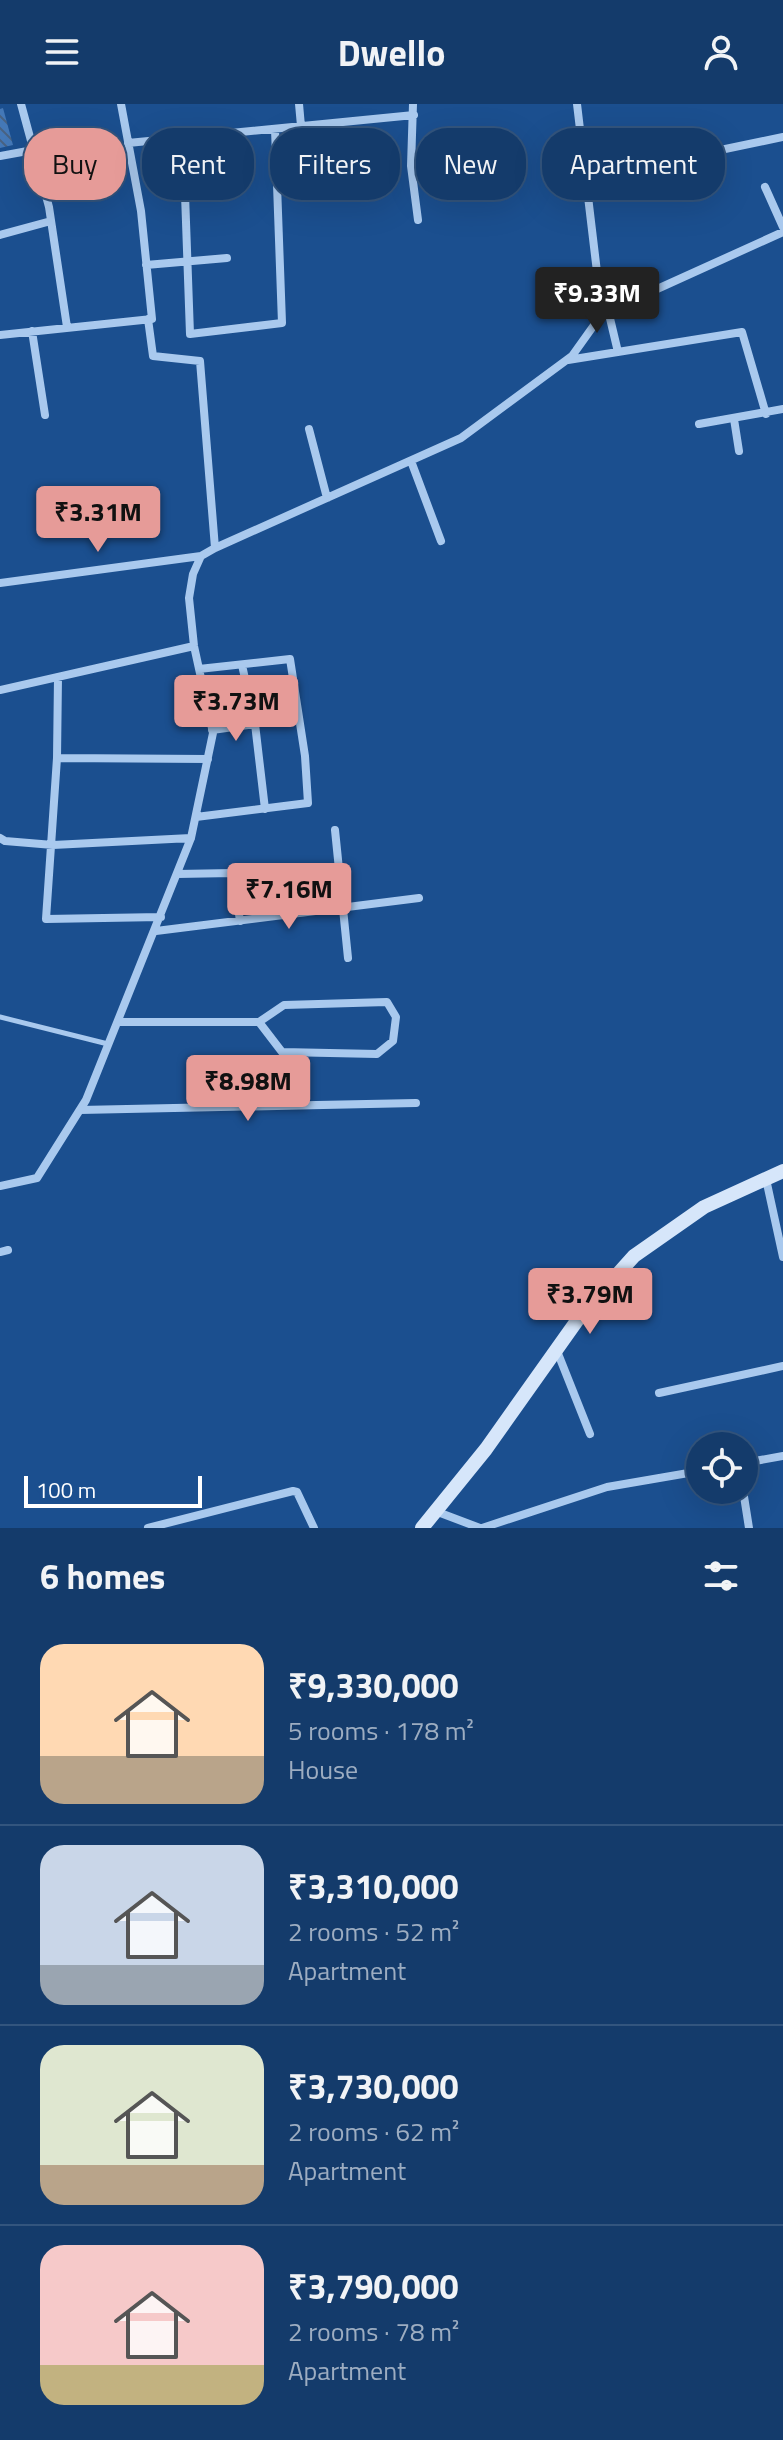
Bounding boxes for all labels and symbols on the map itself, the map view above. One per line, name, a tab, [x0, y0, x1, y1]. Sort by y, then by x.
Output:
pin: ₹9.33M	[532, 267, 662, 335]
pin: ₹3.31M	[33, 486, 163, 554]
pin: ₹3.73M	[171, 675, 301, 743]
pin: ₹7.16M	[224, 863, 354, 931]
pin: ₹8.98M	[183, 1055, 313, 1123]
pin: ₹3.79M	[525, 1268, 655, 1336]
scale bar	[24, 1472, 202, 1508]

